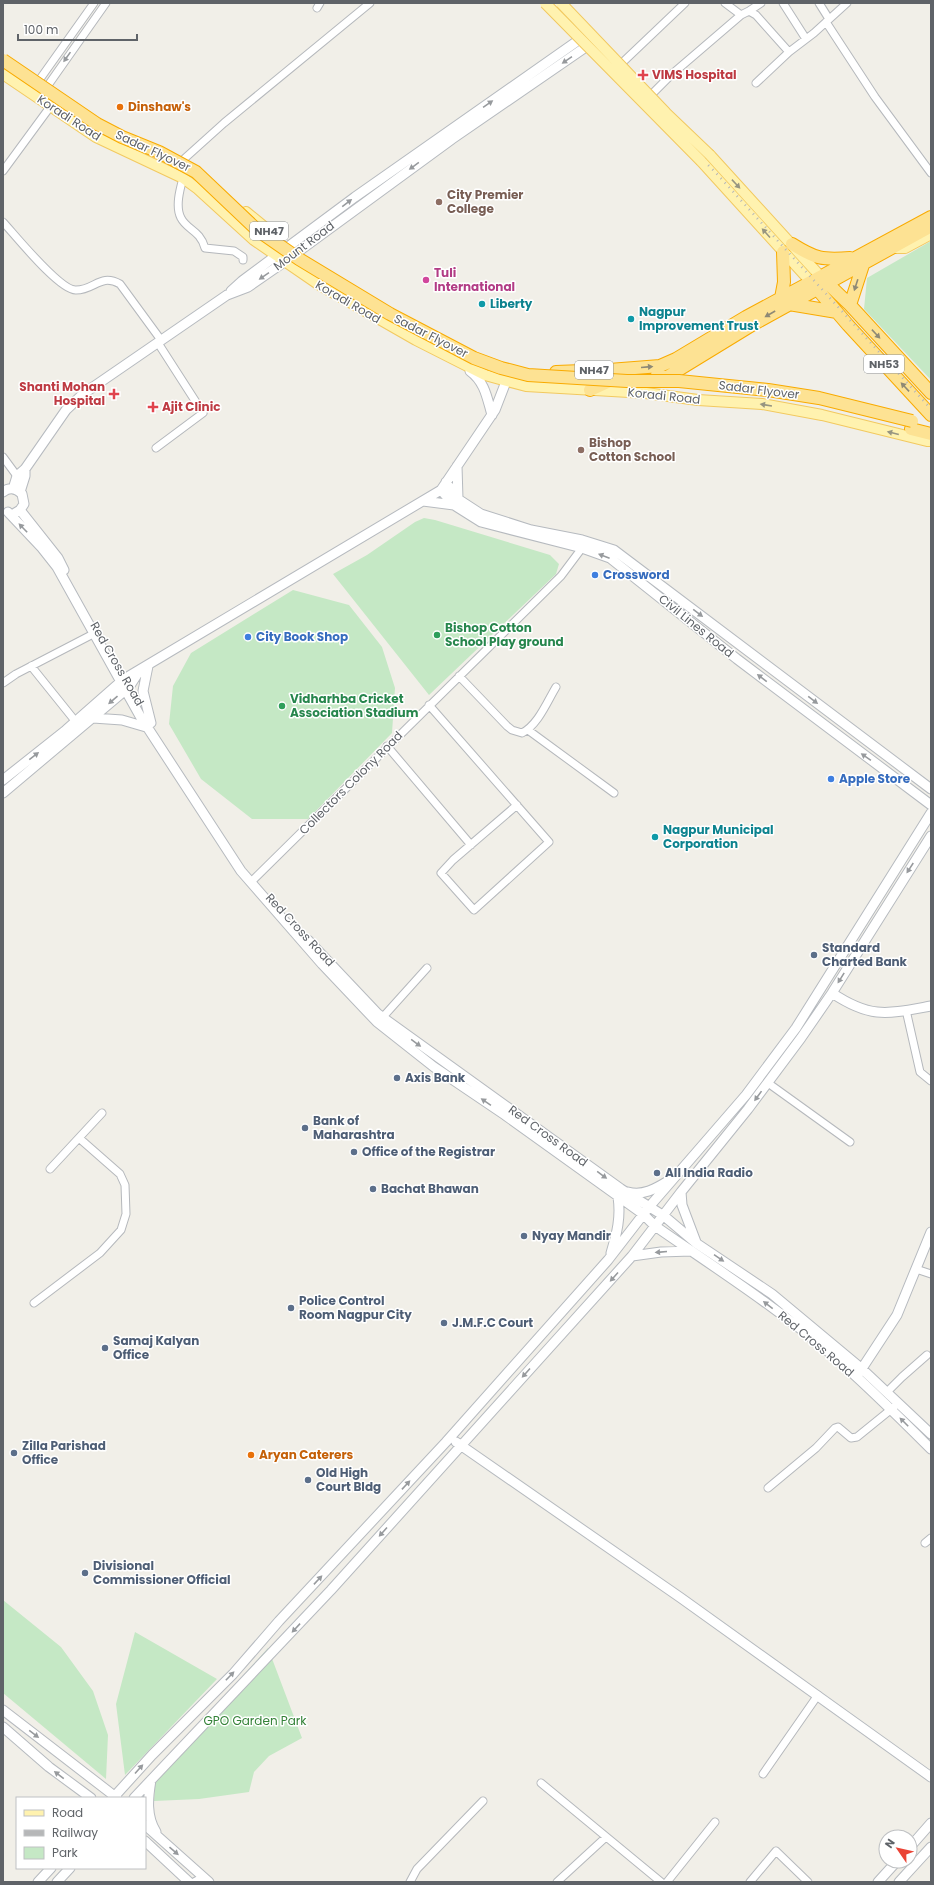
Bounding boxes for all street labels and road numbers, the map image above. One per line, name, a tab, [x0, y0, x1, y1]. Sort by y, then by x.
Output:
street label: Koradi Road	[34, 91, 104, 145]
street label: Sadar Flyover	[113, 126, 194, 176]
street label: Mount Road	[270, 217, 338, 274]
road number: NH47	[250, 222, 288, 240]
street label: Koradi Road	[312, 276, 384, 327]
street label: Sadar Flyover	[391, 310, 472, 362]
road number: NH53	[864, 355, 904, 373]
road number: NH47	[575, 361, 613, 379]
street label: Sadar Flyover	[718, 376, 801, 403]
street label: Koradi Road	[627, 383, 701, 408]
street label: Civil Lines Road	[655, 590, 737, 661]
street label: Red Cross Road	[86, 619, 148, 709]
street label: Collectors Colony Road	[295, 727, 406, 838]
street label: Red Cross Road	[262, 889, 339, 970]
street label: Red Cross Road	[505, 1101, 591, 1170]
street label: Red Cross Road	[775, 1307, 858, 1380]

